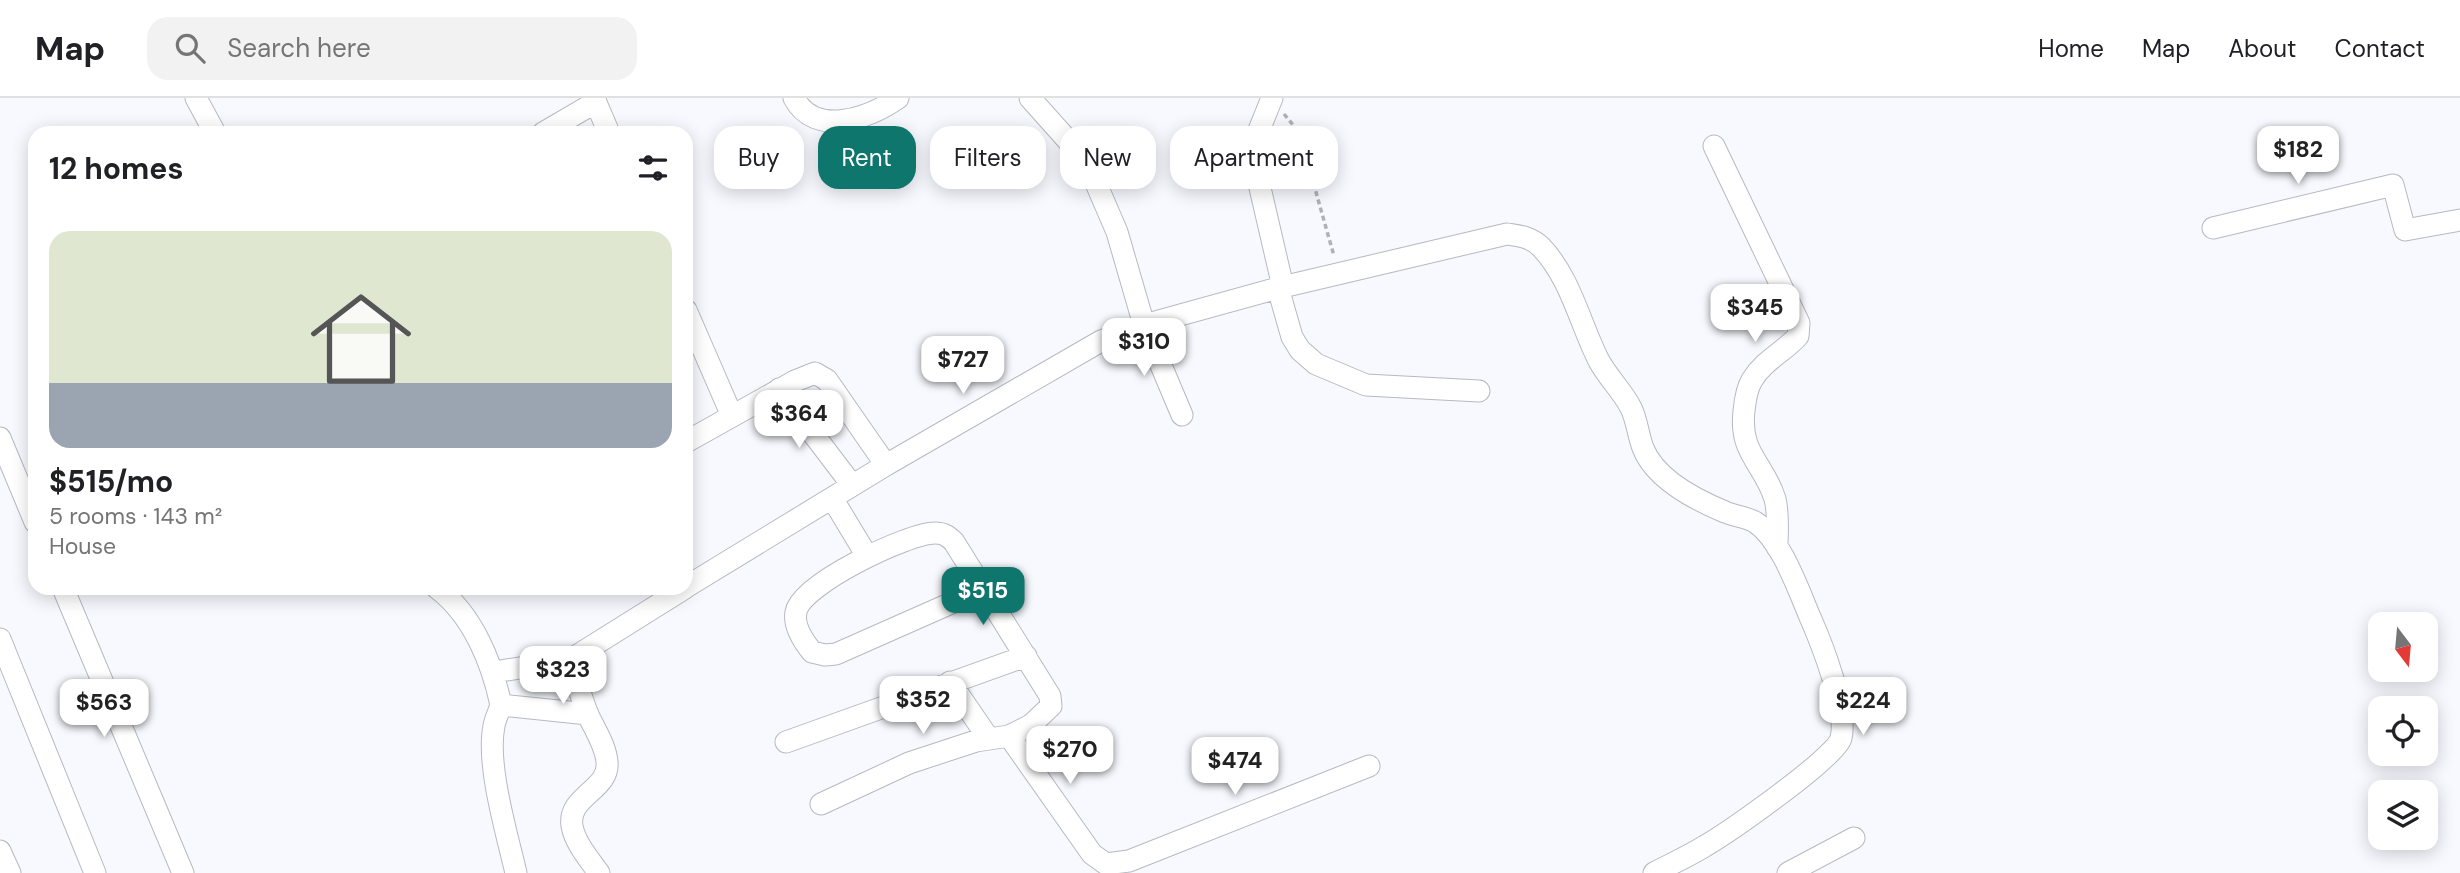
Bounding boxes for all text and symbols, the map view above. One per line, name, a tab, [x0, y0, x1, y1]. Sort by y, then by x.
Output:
search box	[147, 17, 637, 80]
text: Map	[35, 27, 105, 70]
icon: search	[171, 29, 209, 67]
text: Search here	[227, 31, 371, 65]
text: Home	[2038, 33, 2104, 64]
text: Map	[2142, 33, 2190, 64]
text: About	[2228, 33, 2297, 64]
text: Contact	[2335, 33, 2425, 64]
chip: Buy	[714, 126, 804, 189]
chip: Rent	[818, 126, 916, 189]
chip: Filters	[930, 126, 1046, 189]
chip: New	[1060, 126, 1156, 189]
chip: Apartment	[1170, 126, 1338, 189]
pin: $182	[2257, 126, 2339, 186]
text: $182	[2273, 134, 2323, 164]
text: 12 homes	[49, 149, 183, 188]
icon: filters	[634, 149, 672, 187]
icon: home	[298, 276, 424, 402]
pin: $345	[1714, 285, 1796, 344]
text: $345	[1726, 292, 1784, 322]
pin: $310	[1103, 318, 1185, 378]
text: $310	[1118, 326, 1170, 356]
pin: $727	[922, 336, 1004, 396]
text: $727	[937, 344, 989, 374]
pin: $364	[758, 390, 840, 450]
text: $364	[770, 398, 828, 428]
text: $515/mo	[49, 462, 173, 501]
text: 5 rooms · 143 m²	[49, 501, 222, 531]
text: House	[49, 531, 116, 561]
pin: $515	[942, 568, 1024, 627]
text: $515	[958, 575, 1008, 605]
north arrow	[2368, 612, 2438, 682]
map controls	[2368, 612, 2438, 850]
pin: $323	[522, 646, 604, 706]
text: $323	[536, 654, 590, 684]
pin: $352	[882, 676, 964, 736]
pin: $224	[1822, 678, 1904, 737]
pin: $563	[63, 680, 145, 739]
text: $352	[895, 684, 951, 714]
text: $224	[1835, 685, 1891, 715]
text: $563	[76, 687, 132, 717]
button: locate	[2368, 696, 2438, 766]
pin: $270	[1029, 726, 1111, 786]
text: $270	[1042, 734, 1098, 764]
pin: $474	[1194, 738, 1276, 797]
text: $474	[1208, 745, 1262, 775]
button: layers	[2368, 780, 2438, 850]

